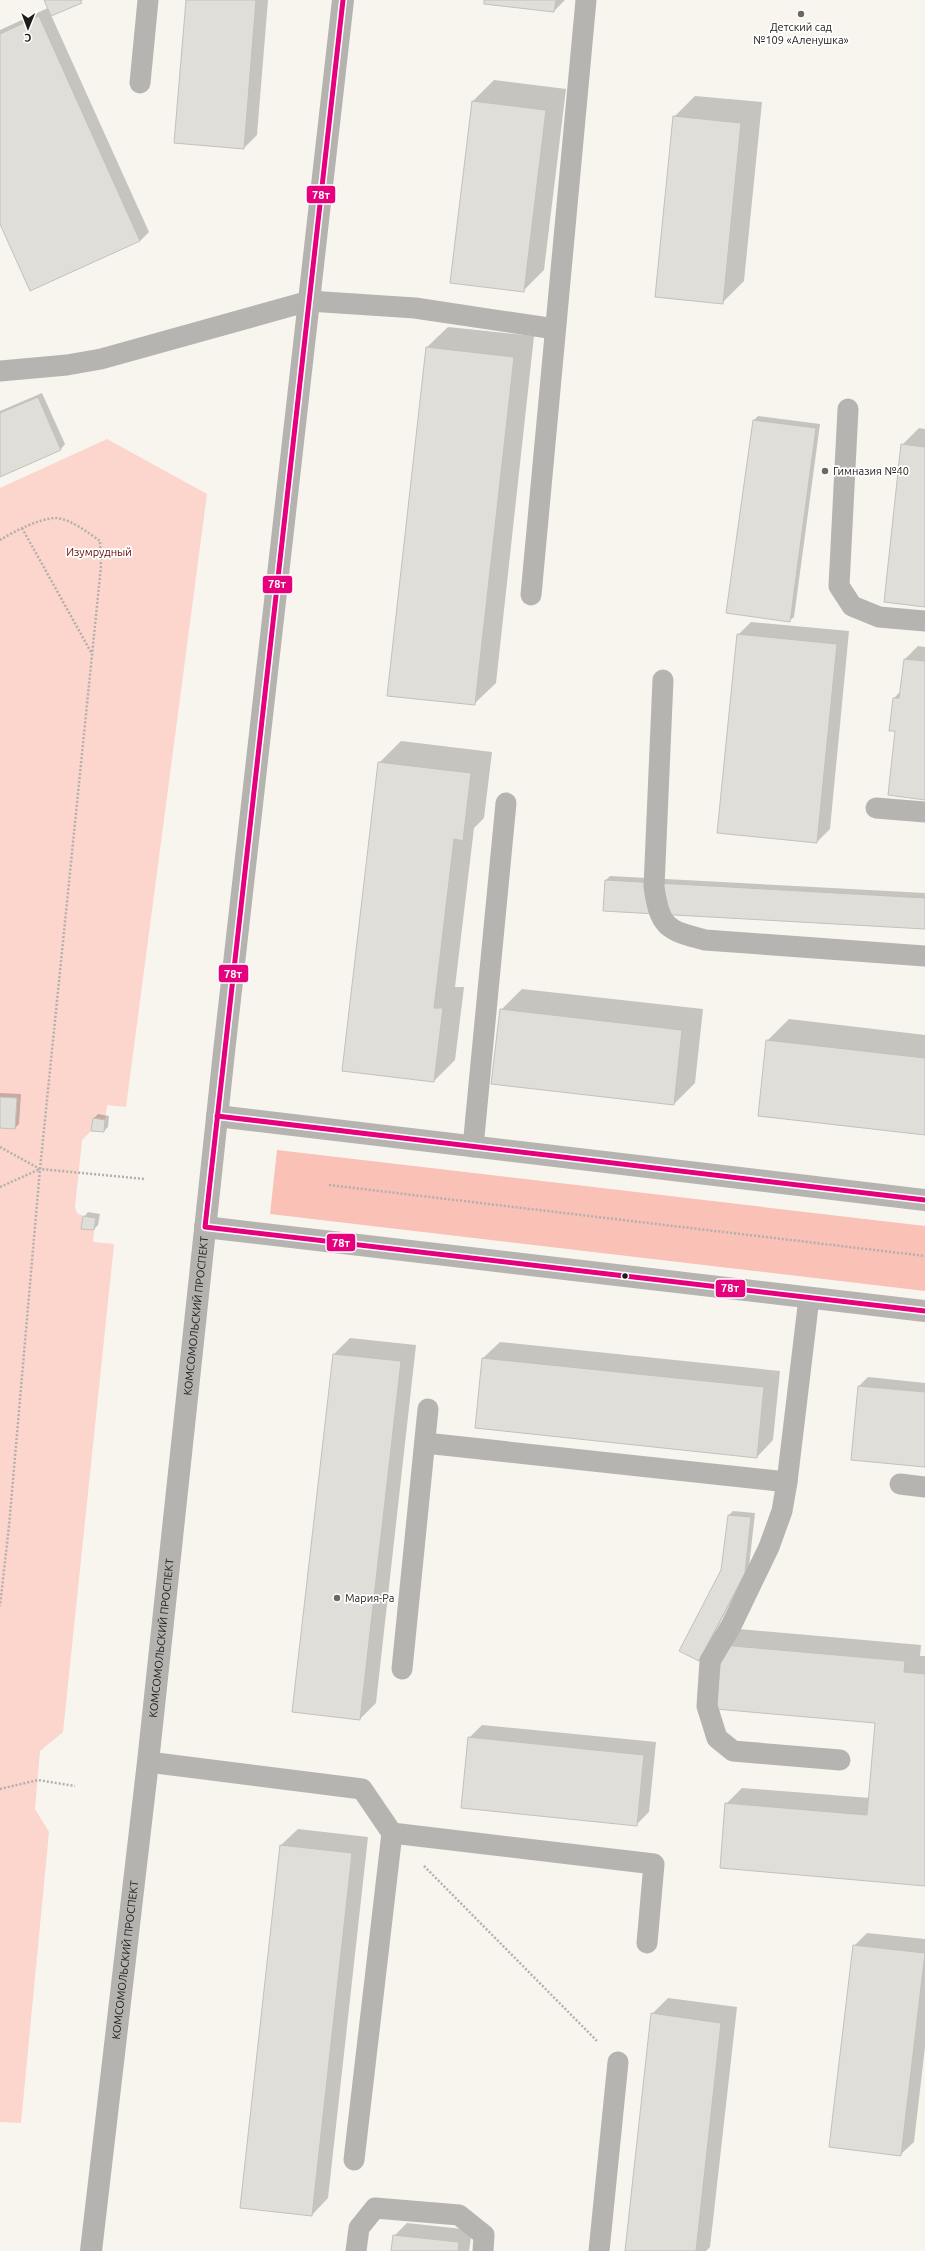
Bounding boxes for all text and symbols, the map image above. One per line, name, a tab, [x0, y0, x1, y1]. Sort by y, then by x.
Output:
north arrow	[8, 8, 48, 48]
marker: Детский сад №109 «Аленушка»	[796, 9, 806, 19]
place label: Детский сад №109 «Аленушка»	[753, 21, 849, 46]
text: С	[24, 32, 31, 44]
line badge: 78т	[306, 185, 336, 204]
text: 78т	[312, 189, 330, 201]
place label: Гимназия №40	[833, 465, 909, 477]
marker: Гимназия №40	[820, 466, 830, 476]
park label: Изумрудный	[66, 546, 132, 558]
line badge: 78т	[262, 575, 293, 594]
text: 78т	[268, 578, 286, 590]
line badge: 78т	[218, 964, 249, 983]
text: 78т	[224, 968, 242, 980]
line badge: 78т	[326, 1233, 356, 1252]
street label: КОМСОМОЛЬСКИЙ ПРОСПЕКТ	[181, 1236, 210, 1396]
text: 78т	[332, 1237, 350, 1249]
unlabelled marker	[620, 1271, 630, 1281]
line badge: 78т	[715, 1279, 746, 1298]
text: 78т	[721, 1282, 739, 1294]
street label: КОМСОМОЛЬСКИЙ ПРОСПЕКТ	[147, 1558, 176, 1718]
place label: Мария-Ра	[345, 1592, 394, 1604]
marker: Мария-Ра	[332, 1593, 342, 1603]
street label: КОМСОМОЛЬСКИЙ ПРОСПЕКТ	[110, 1880, 140, 2040]

